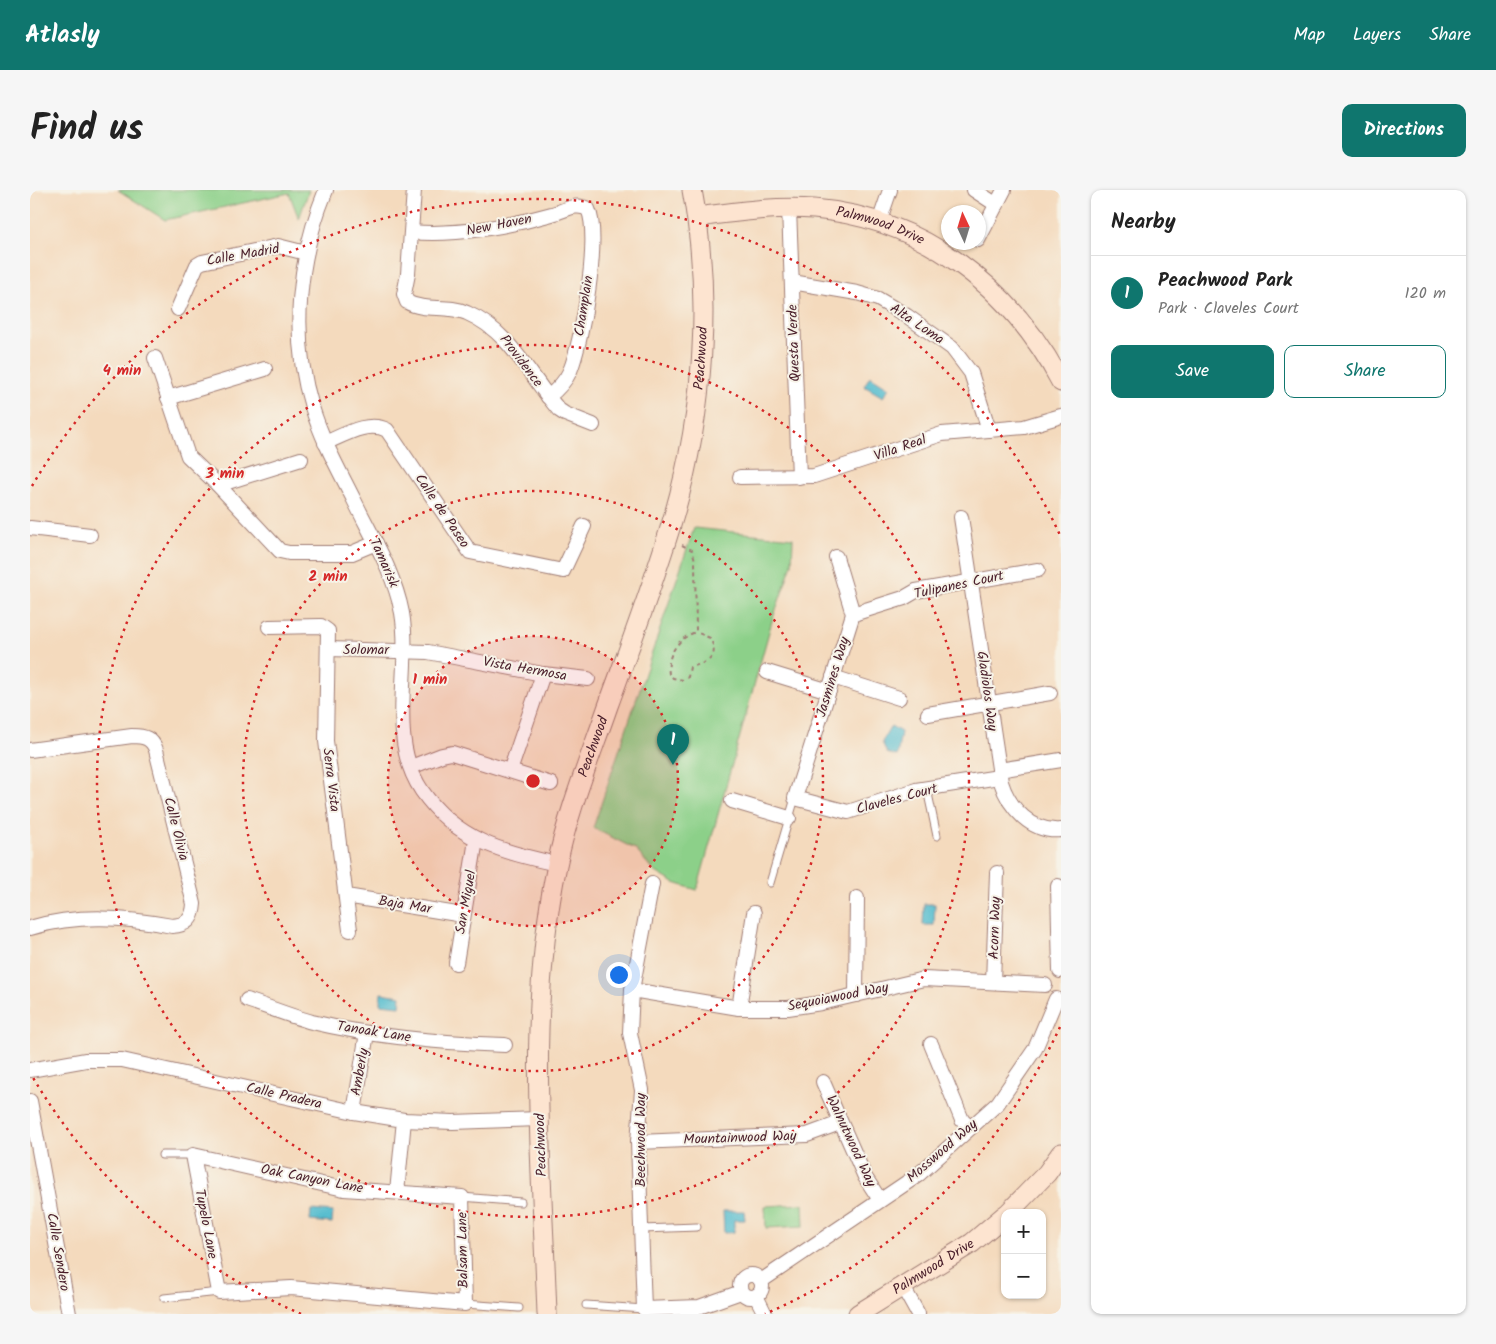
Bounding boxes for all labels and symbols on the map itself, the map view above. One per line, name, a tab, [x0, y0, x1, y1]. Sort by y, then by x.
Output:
street label: Palmwood Drive	[834, 201, 929, 251]
north arrow	[941, 205, 986, 250]
street label: New Haven	[464, 208, 534, 242]
street label: Calle Madrid	[205, 238, 282, 272]
street label: Champlain	[568, 274, 600, 338]
street label: Alta Loma	[885, 298, 949, 350]
street label: Questa Verde	[782, 303, 806, 382]
street label: Peachwood	[688, 325, 714, 391]
street label: Providence	[494, 330, 549, 393]
text: 4 min	[103, 359, 141, 383]
street label: Villa Real	[871, 429, 930, 467]
text: 3 min	[205, 462, 244, 486]
street label: Calle de Paseo	[409, 469, 475, 553]
street label: Tamarisk	[363, 535, 405, 592]
text: 2 min	[308, 565, 348, 589]
street label: Tulipanes Court	[912, 565, 1006, 605]
street label: Jasmines Way	[810, 634, 856, 720]
street label: Solomar	[343, 639, 390, 661]
street label: Gladiolos Way	[970, 650, 1004, 733]
street label: Vista Hermosa	[481, 651, 569, 687]
text: 1 min	[413, 668, 447, 692]
street label: Peachwood	[572, 712, 615, 780]
pin: 1	[657, 724, 689, 765]
street label: Serra Vista	[316, 747, 346, 813]
centre of rings	[524, 772, 542, 790]
street label: Claveles Court	[854, 777, 941, 820]
street label: Calle Olivia	[157, 795, 195, 863]
street label: San Miguel	[450, 868, 483, 936]
street label: Baja Mar	[377, 890, 434, 920]
street label: Acorn Way	[983, 896, 1007, 960]
your location	[606, 962, 632, 988]
street label: Sequoiawood Way	[786, 976, 891, 1018]
street label: Tanoak Lane	[335, 1015, 413, 1049]
street label: Amberly	[345, 1046, 375, 1098]
street label: Calle Pradera	[244, 1077, 324, 1115]
street label: Walnutwood Way	[820, 1091, 882, 1191]
street label: Beechwood Way	[630, 1093, 652, 1187]
street label: Peachwood	[529, 1112, 553, 1177]
street label: Mosswood Way	[902, 1114, 983, 1188]
street label: Mountainwood Way	[683, 1125, 797, 1151]
street label: Oak Canyon Lane	[259, 1158, 366, 1200]
street label: Tupelo Lane	[188, 1187, 224, 1261]
street label: Calle Sendero	[40, 1211, 76, 1293]
street label: Balsam Lane	[451, 1211, 475, 1288]
street label: Palmwood Drive	[888, 1233, 979, 1301]

